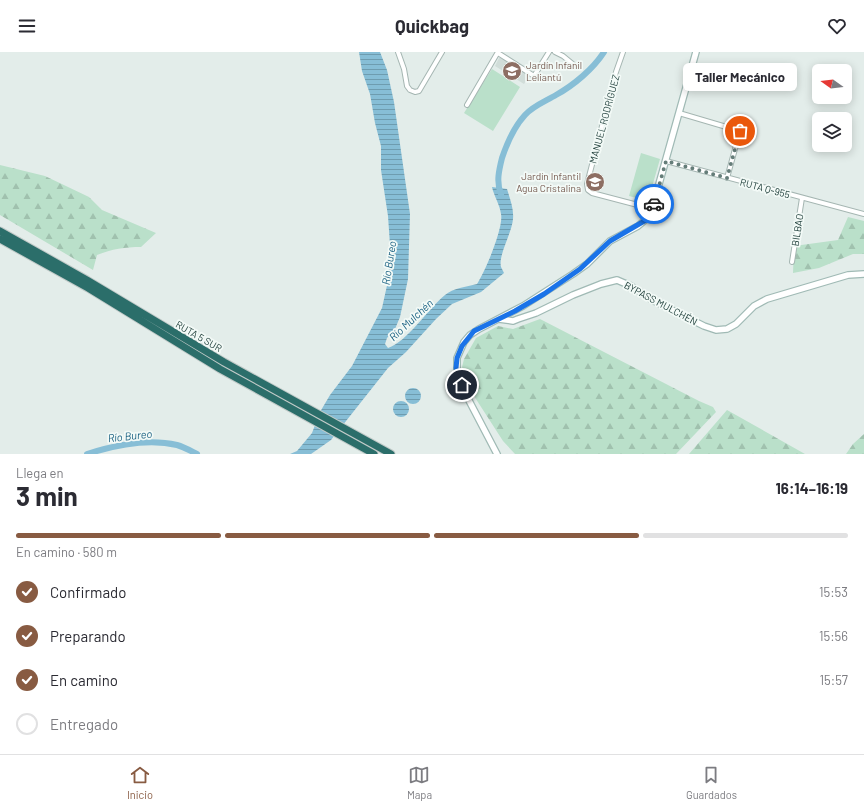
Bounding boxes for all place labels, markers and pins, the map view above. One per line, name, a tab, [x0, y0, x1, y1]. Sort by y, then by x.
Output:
place label: Jardín Infanil Leliantú	[526, 59, 582, 83]
school or university icon: Jardín Infanil Leliantú	[501, 60, 523, 82]
callout: Taller Mecánico	[683, 63, 797, 91]
pin	[723, 114, 757, 148]
place label: Jardín Infantil Agua Cristalina	[516, 170, 581, 194]
school or university icon: Jardín Infantil Agua Cristalina	[584, 171, 606, 193]
pin	[445, 368, 479, 402]

